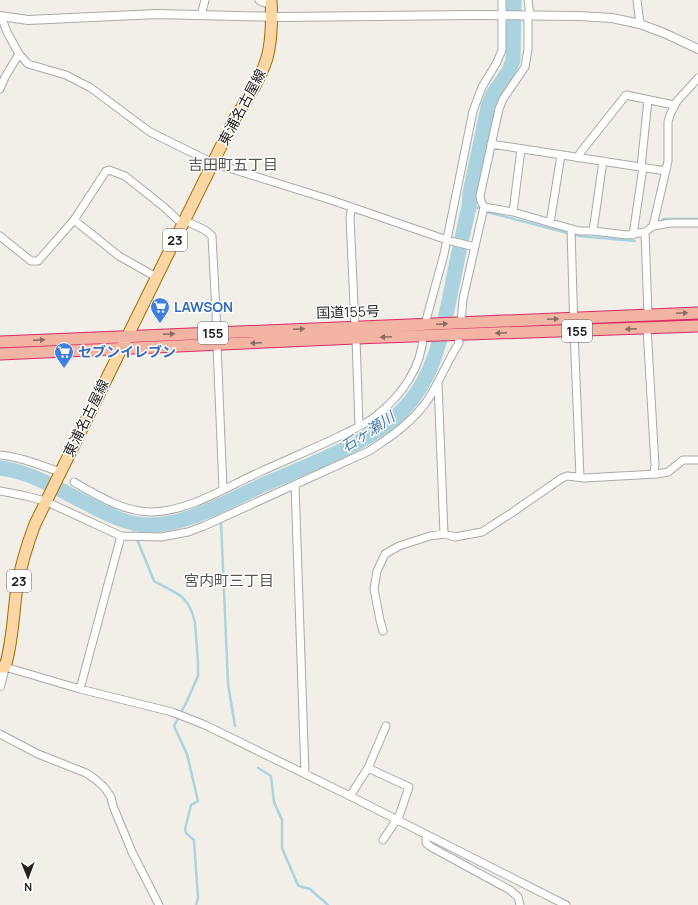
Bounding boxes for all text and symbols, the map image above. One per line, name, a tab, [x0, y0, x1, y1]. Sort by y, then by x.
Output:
street label: 東浦名古屋線	[213, 65, 270, 148]
district label: 吉田町五丁目	[188, 154, 278, 175]
road number: 23	[163, 229, 187, 251]
supermarket icon: LAWSON	[149, 296, 171, 324]
place label: LAWSON	[174, 297, 233, 316]
street label: 国道155号	[316, 301, 380, 322]
one-way arrow	[676, 310, 689, 316]
one-way arrow	[547, 316, 559, 323]
one-way arrow	[436, 320, 448, 327]
road number: 155	[562, 320, 592, 342]
road number: 155	[198, 322, 228, 344]
one-way arrow	[293, 326, 306, 332]
one-way arrow	[624, 326, 637, 332]
one-way arrow	[494, 330, 507, 336]
one-way arrow	[163, 331, 175, 338]
one-way arrow	[380, 334, 392, 341]
one-way arrow	[33, 337, 45, 344]
one-way arrow	[249, 340, 262, 346]
supermarket icon: セブンイレブン	[53, 341, 75, 369]
place label: セブンイレブン	[78, 342, 176, 361]
street label: 東浦名古屋線	[59, 376, 113, 460]
water label: 石ヶ瀬川	[337, 405, 400, 457]
road number: 23	[7, 570, 31, 592]
district label: 宮内町三丁目	[184, 570, 274, 591]
north arrow	[8, 857, 48, 897]
text: N	[24, 880, 32, 895]

